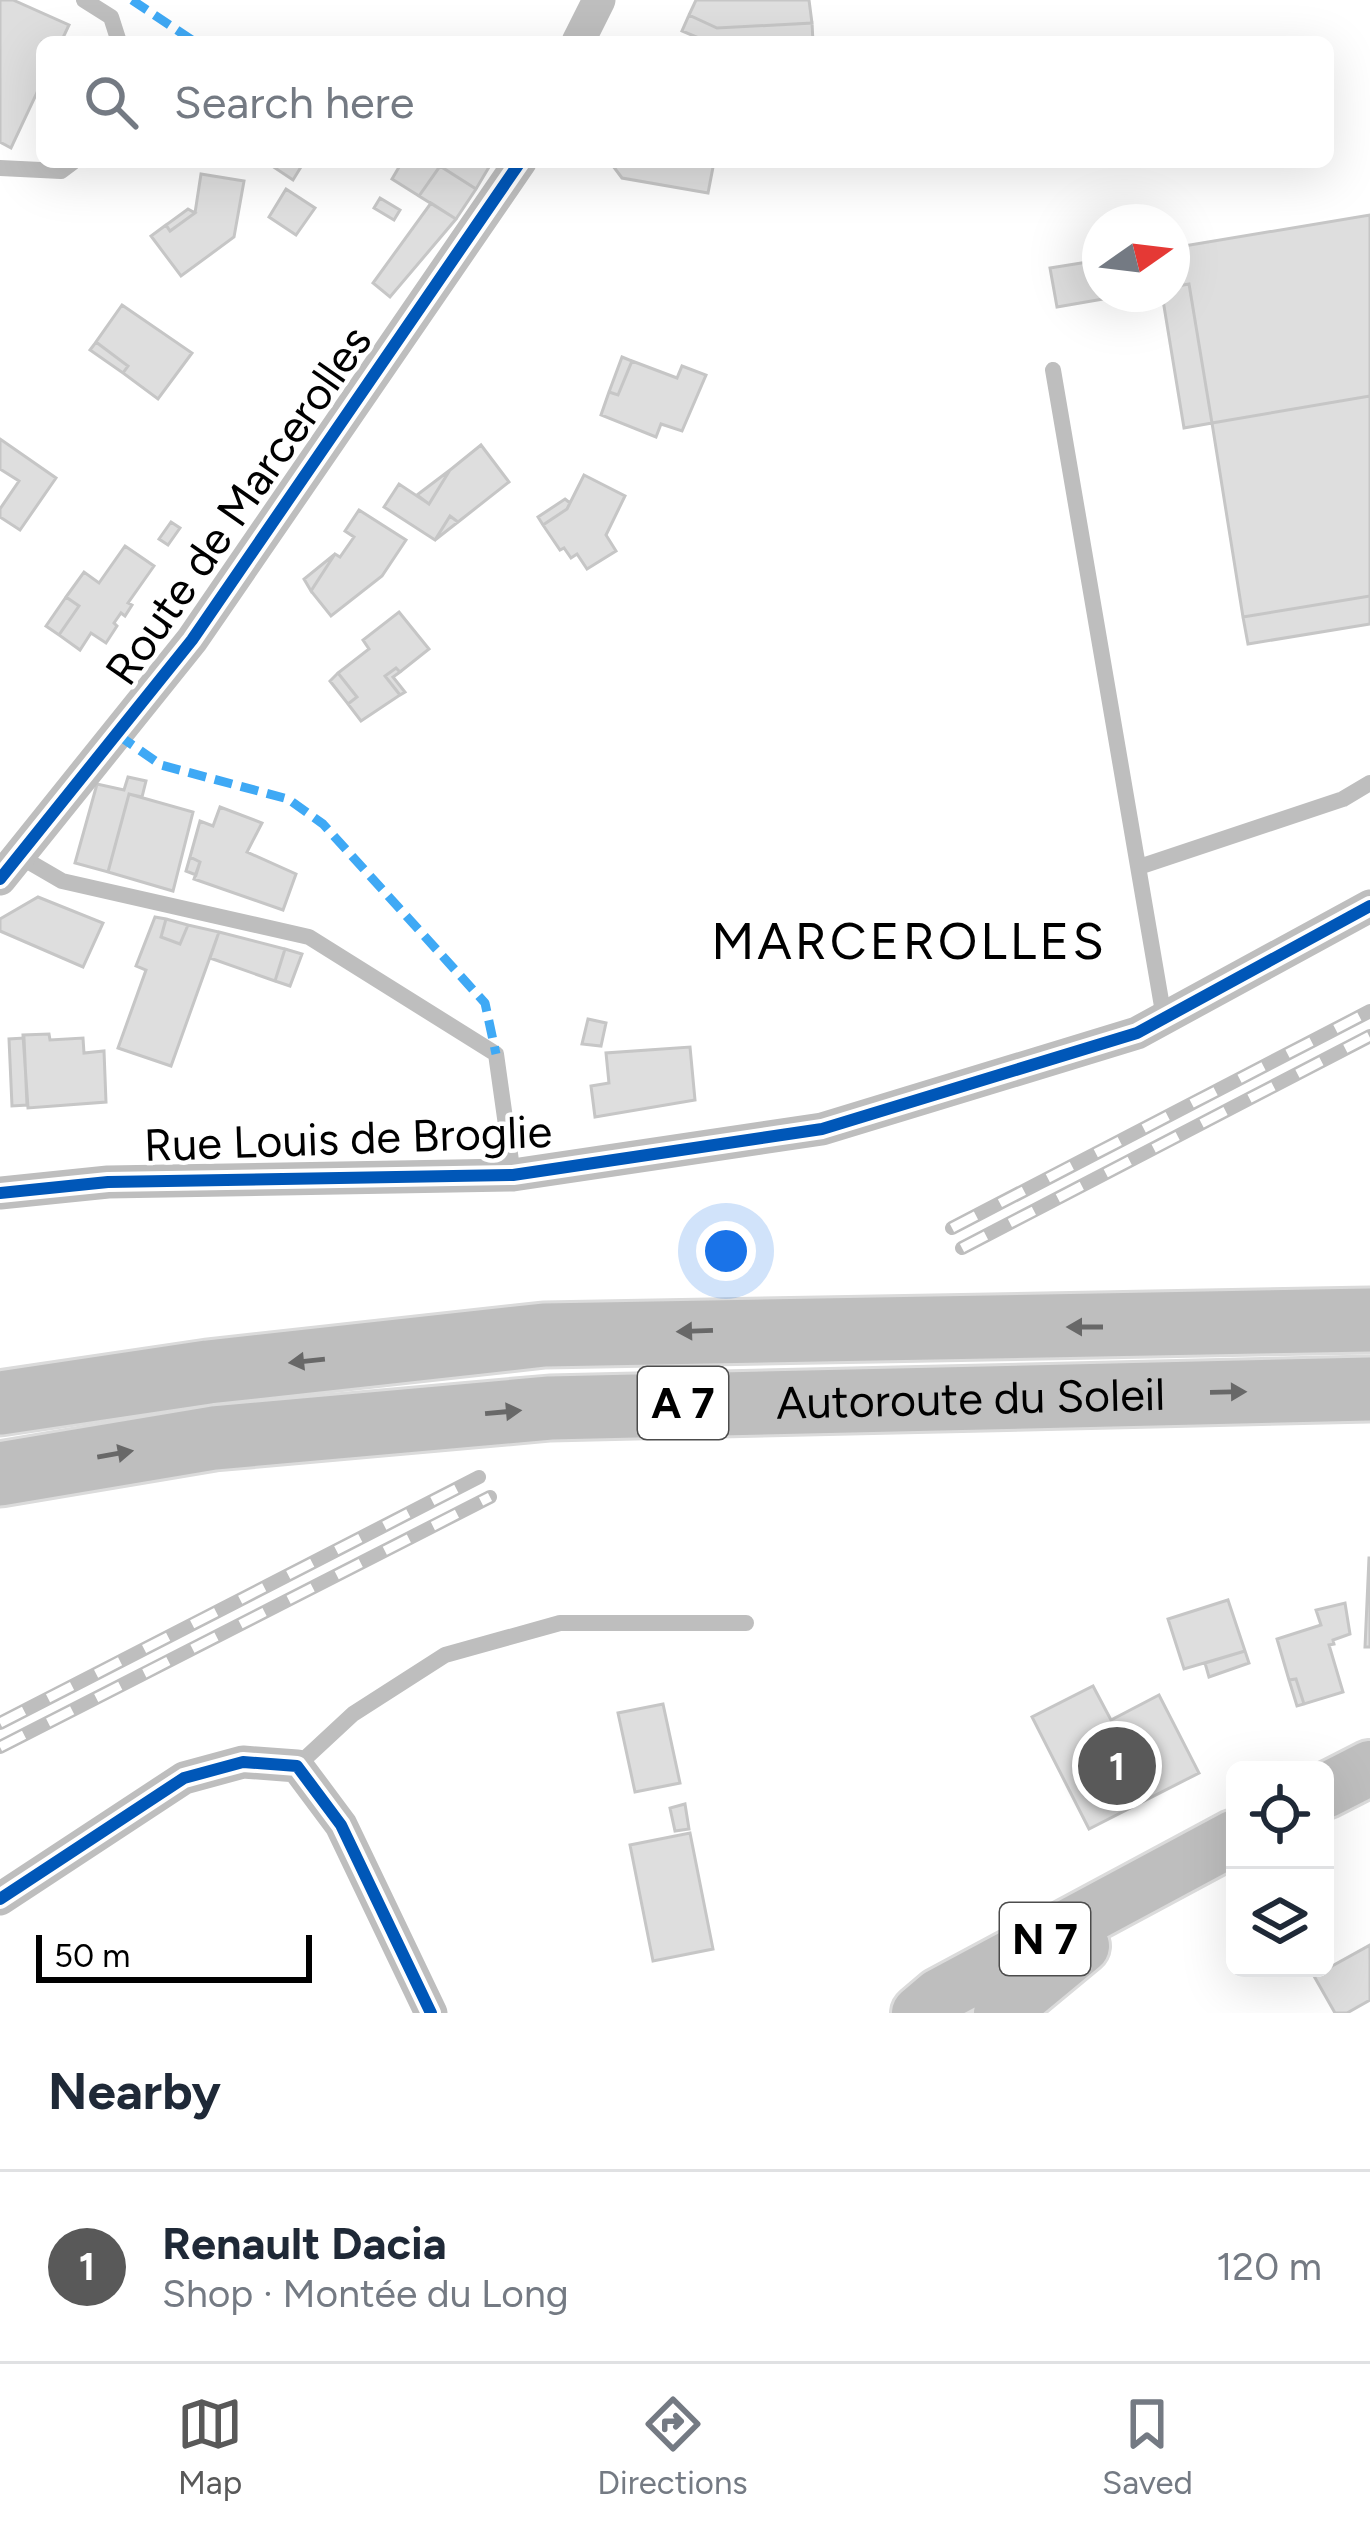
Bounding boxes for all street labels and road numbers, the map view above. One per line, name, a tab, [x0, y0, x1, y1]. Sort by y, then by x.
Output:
street label: Route de Marcerolles	[94, 315, 382, 695]
street label: Rue Louis de Broglie	[143, 1104, 553, 1172]
road number: A 7	[638, 1367, 728, 1439]
street label: Autoroute du Soleil	[776, 1367, 1166, 1430]
road number: N 7	[1000, 1903, 1090, 1975]

